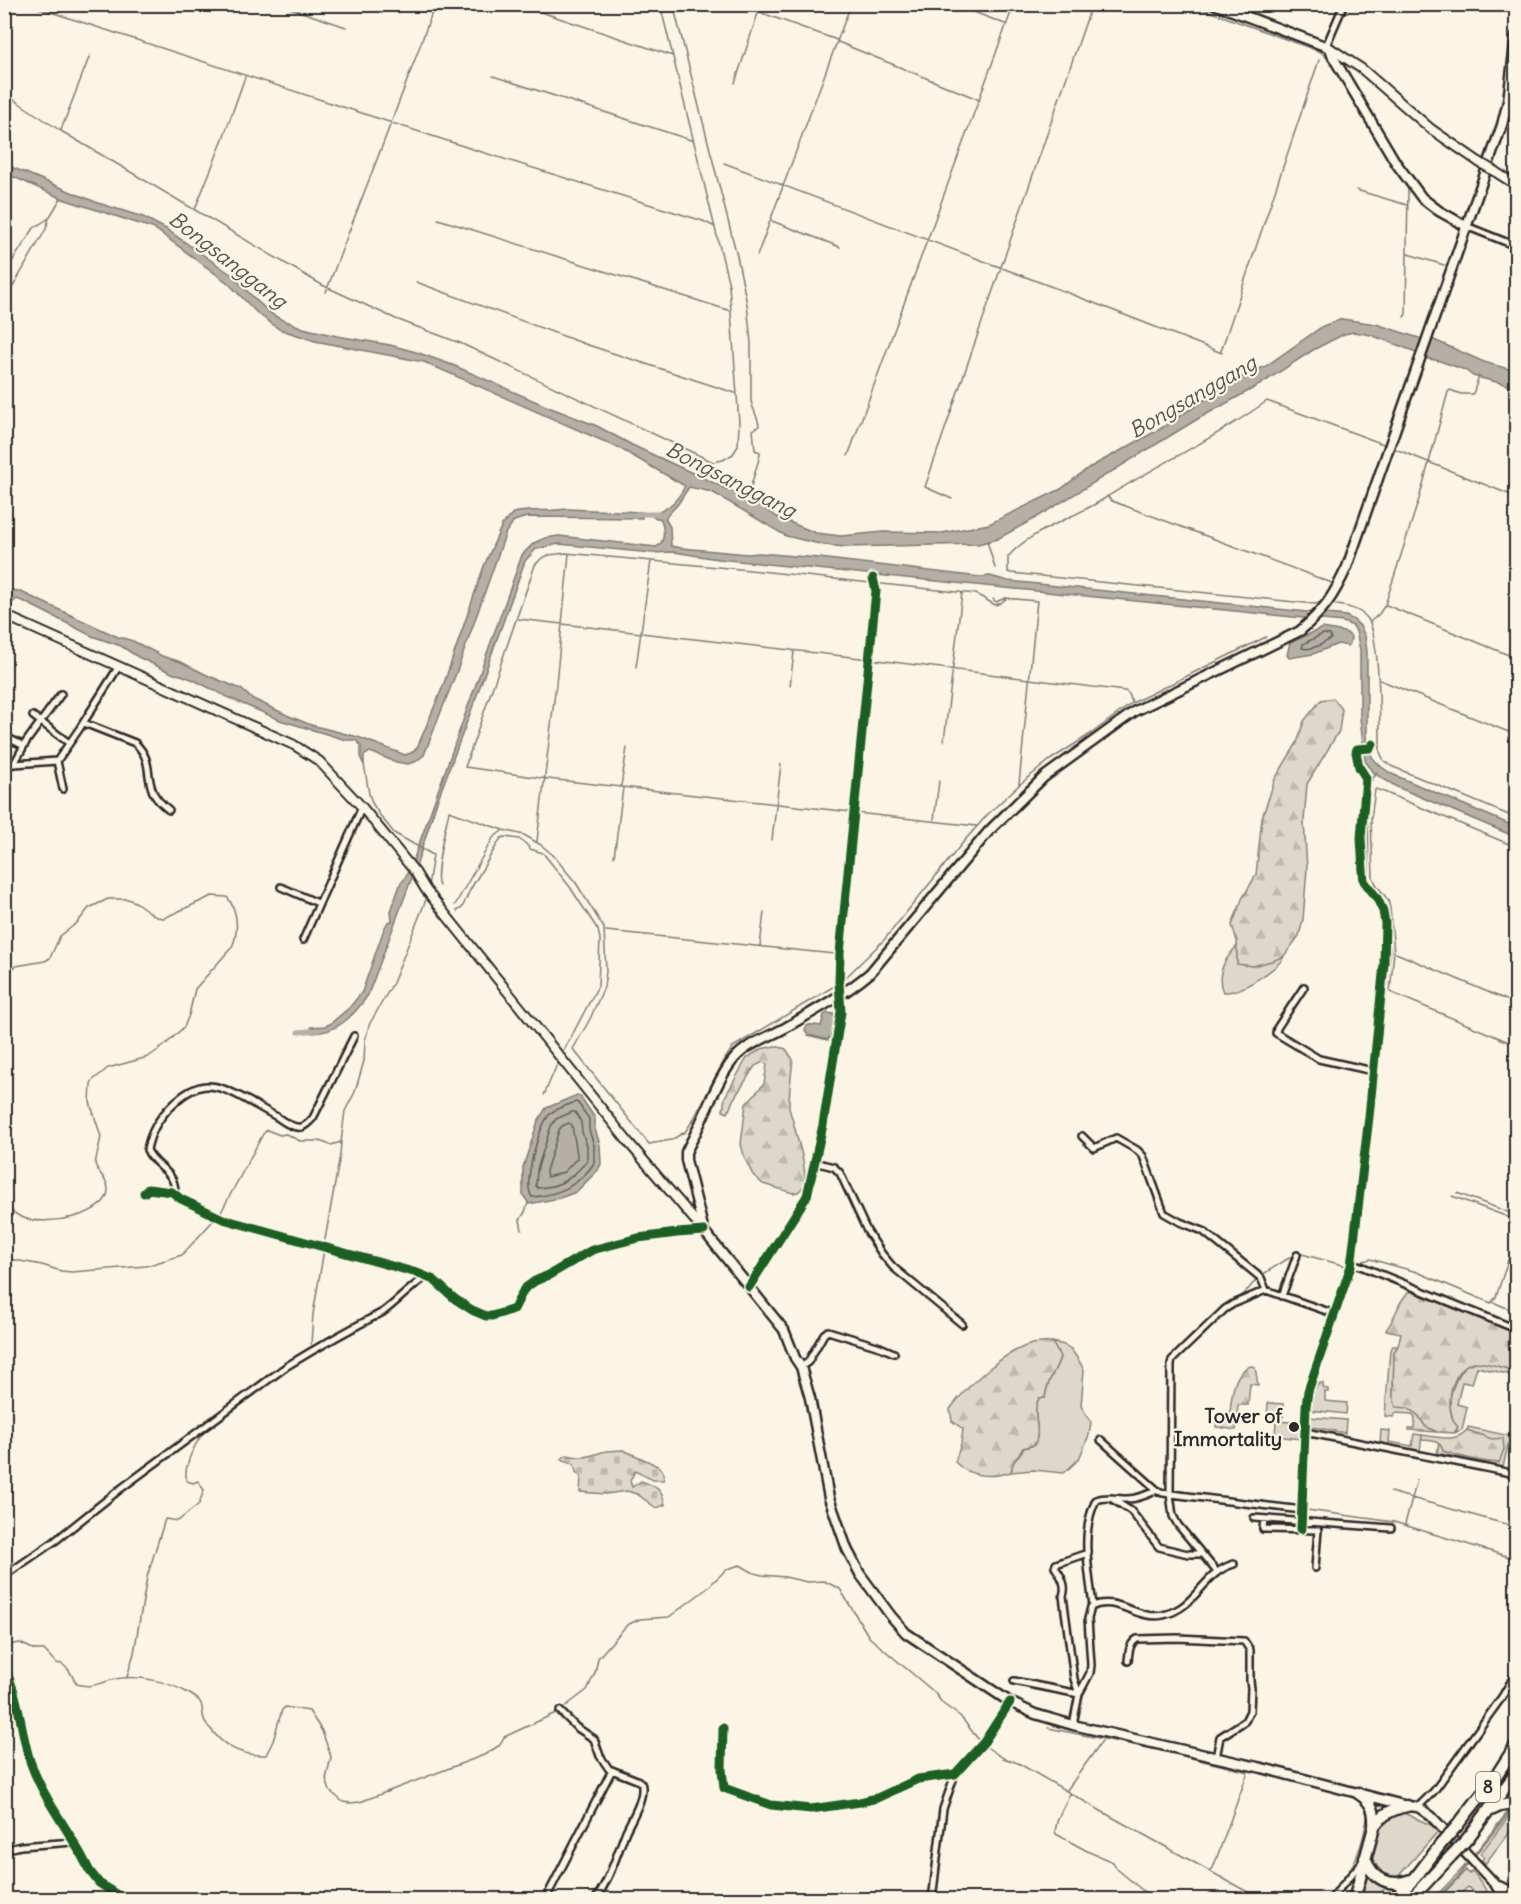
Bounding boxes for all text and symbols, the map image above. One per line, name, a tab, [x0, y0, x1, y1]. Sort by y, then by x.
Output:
water label: Bongsanggang	[164, 205, 294, 315]
water label: Bongsanggang	[1124, 349, 1262, 444]
water label: Bongsanggang	[662, 435, 802, 524]
place label: Tower of Immortality	[1174, 1403, 1283, 1451]
marker: Tower of Immortality	[1287, 1420, 1301, 1434]
road number: 8	[1476, 1772, 1500, 1802]

